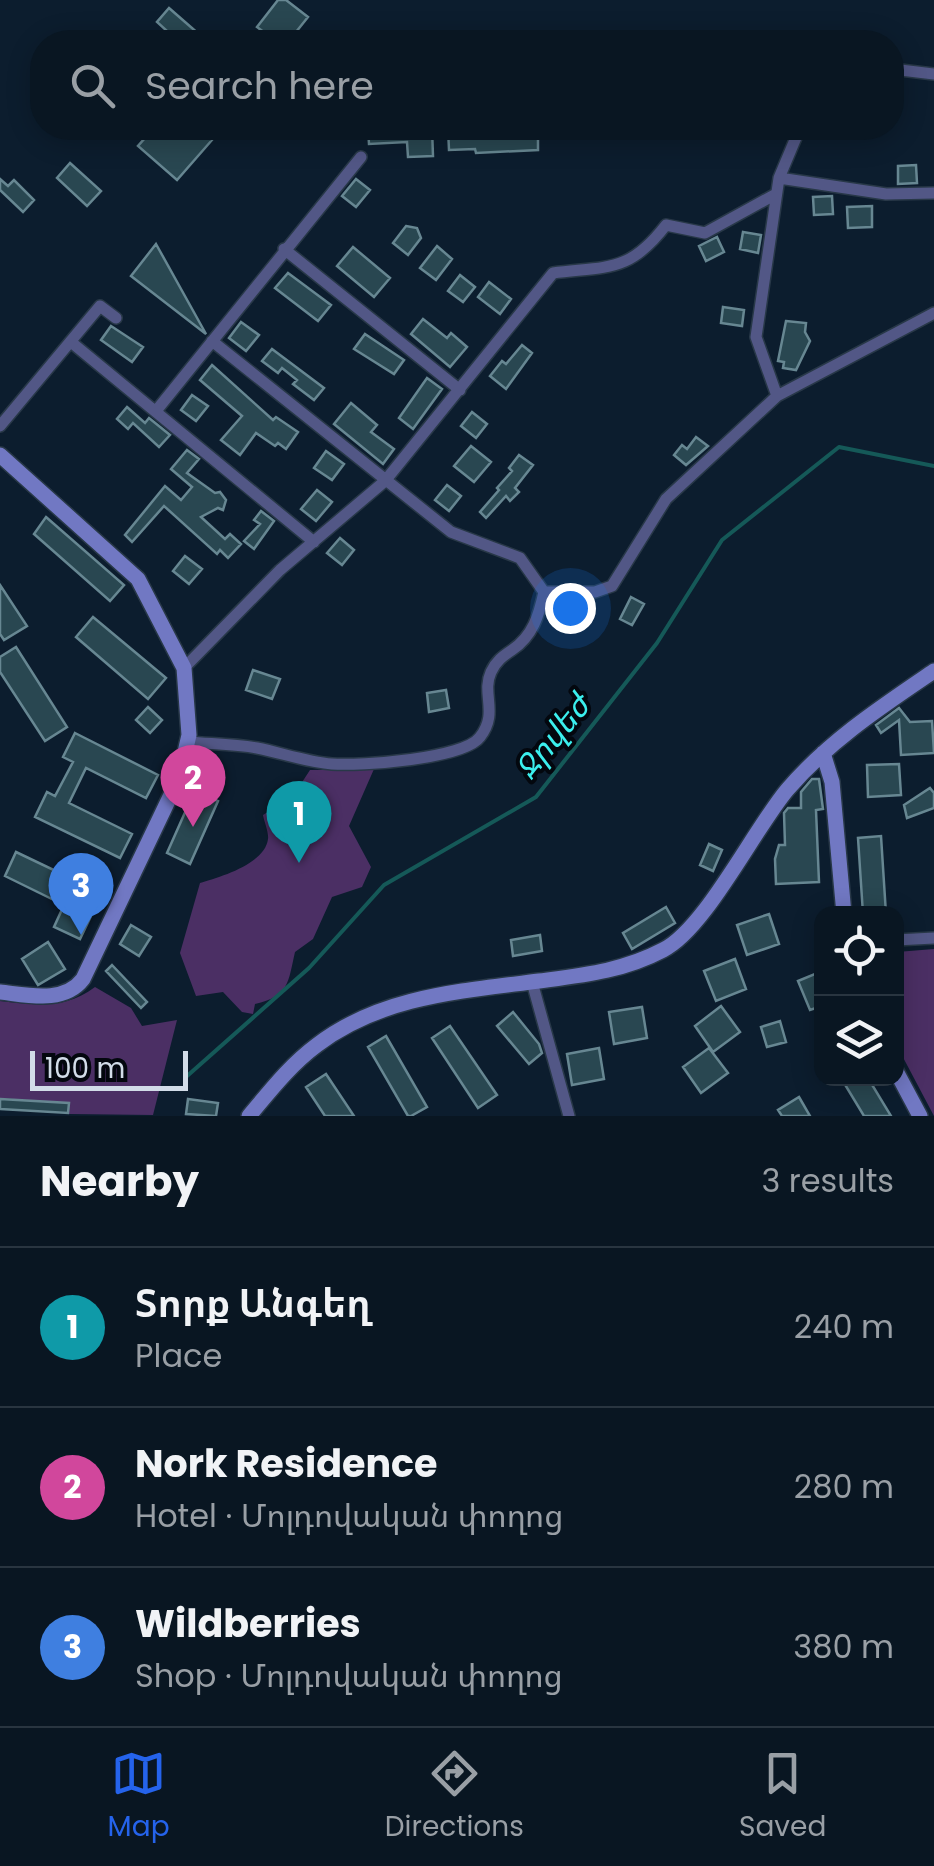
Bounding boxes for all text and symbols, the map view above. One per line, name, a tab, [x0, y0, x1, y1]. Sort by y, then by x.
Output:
search box	[30, 30, 904, 140]
icon: search	[65, 58, 120, 113]
text: Search here	[145, 59, 374, 112]
your location	[545, 583, 596, 634]
water label: Ջրվեժ	[504, 682, 603, 789]
pin: 2	[160, 744, 226, 827]
pin: 1	[266, 780, 332, 863]
pin: 3	[48, 852, 114, 935]
map controls	[814, 906, 904, 1086]
button: locate	[814, 906, 904, 996]
button: layers	[814, 996, 904, 1086]
scale bar	[30, 1046, 188, 1090]
text: 100 m	[45, 1049, 125, 1088]
text: Nearby	[40, 1152, 199, 1211]
text: 3 results	[761, 1158, 894, 1203]
text: Տորք Անգեղ	[135, 1277, 371, 1330]
text: 1	[66, 1304, 79, 1349]
text: 240 m	[794, 1304, 894, 1349]
text: Place	[135, 1333, 222, 1378]
text: Nork Residence	[135, 1437, 437, 1490]
text: 2	[63, 1464, 82, 1509]
text: 280 m	[794, 1464, 894, 1509]
text: Hotel · Մոլդովական փողոց	[135, 1493, 563, 1538]
text: Wildberries	[135, 1597, 361, 1650]
text: 3	[63, 1624, 82, 1669]
text: 380 m	[793, 1624, 894, 1669]
text: Shop · Մոլդովական փողոց	[135, 1653, 563, 1698]
tab: Map	[108, 1746, 170, 1848]
tab: Directions	[385, 1746, 524, 1848]
tab: Saved	[739, 1746, 826, 1848]

